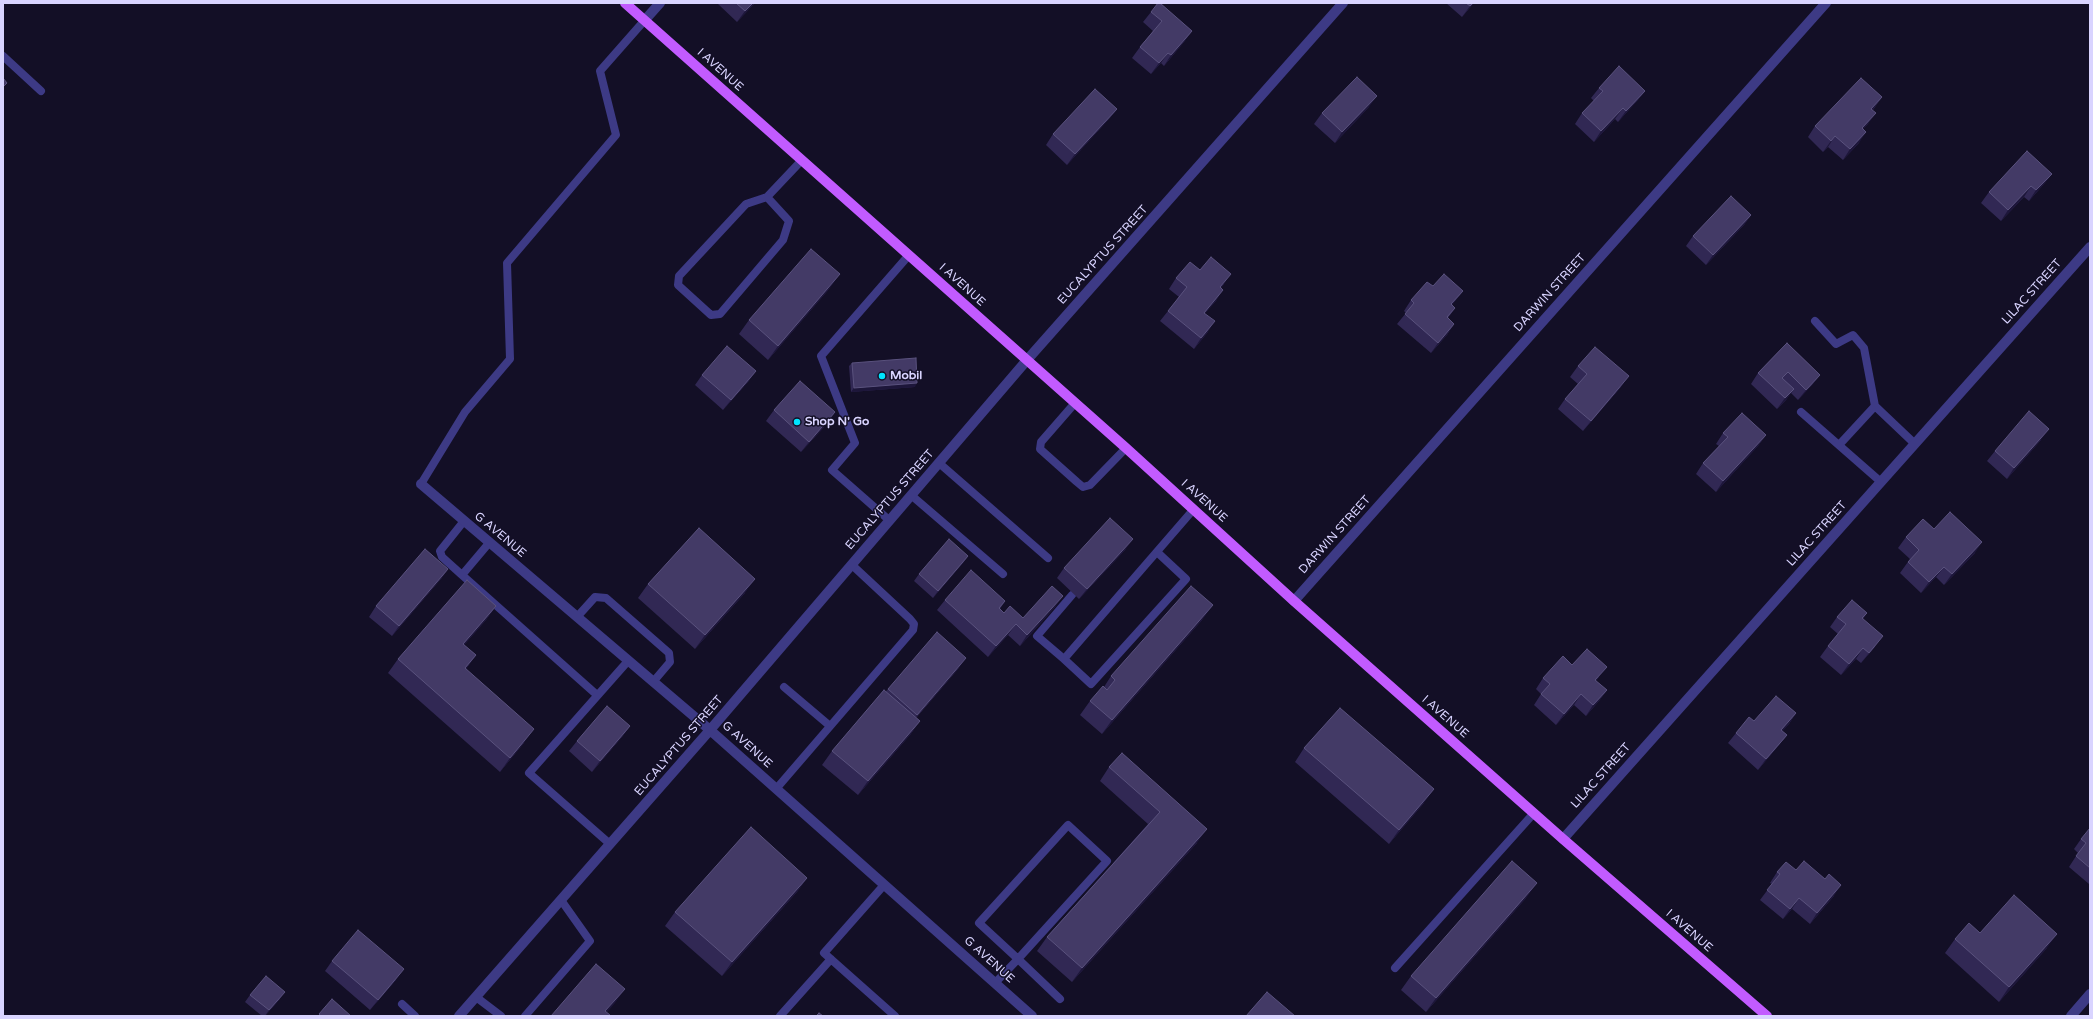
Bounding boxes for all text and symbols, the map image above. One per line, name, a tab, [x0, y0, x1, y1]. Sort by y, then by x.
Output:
street label: I AVENUE	[694, 45, 746, 95]
street label: EUCALYPTUS STREET	[1055, 203, 1151, 307]
street label: DARWIN STREET	[1511, 251, 1589, 335]
street label: LILAC STREET	[1999, 256, 2065, 328]
street label: I AVENUE	[936, 260, 988, 310]
place label: Mobil	[890, 369, 922, 383]
marker: Mobil	[877, 371, 887, 381]
place label: Shop N' Go	[805, 415, 869, 429]
marker: Shop N' Go	[792, 417, 802, 427]
street label: EUCALYPTUS STREET	[843, 447, 937, 553]
street label: I AVENUE	[1178, 476, 1230, 526]
street label: DARWIN STREET	[1296, 493, 1374, 577]
street label: LILAC STREET	[1784, 498, 1850, 570]
street label: G AVENUE	[471, 509, 529, 561]
street label: EUCALYPTUS STREET	[632, 693, 726, 799]
street label: I AVENUE	[1419, 693, 1471, 741]
street label: G AVENUE	[719, 719, 775, 771]
street label: LILAC STREET	[1568, 740, 1634, 812]
street label: I AVENUE	[1663, 907, 1715, 955]
street label: G AVENUE	[961, 934, 1017, 986]

